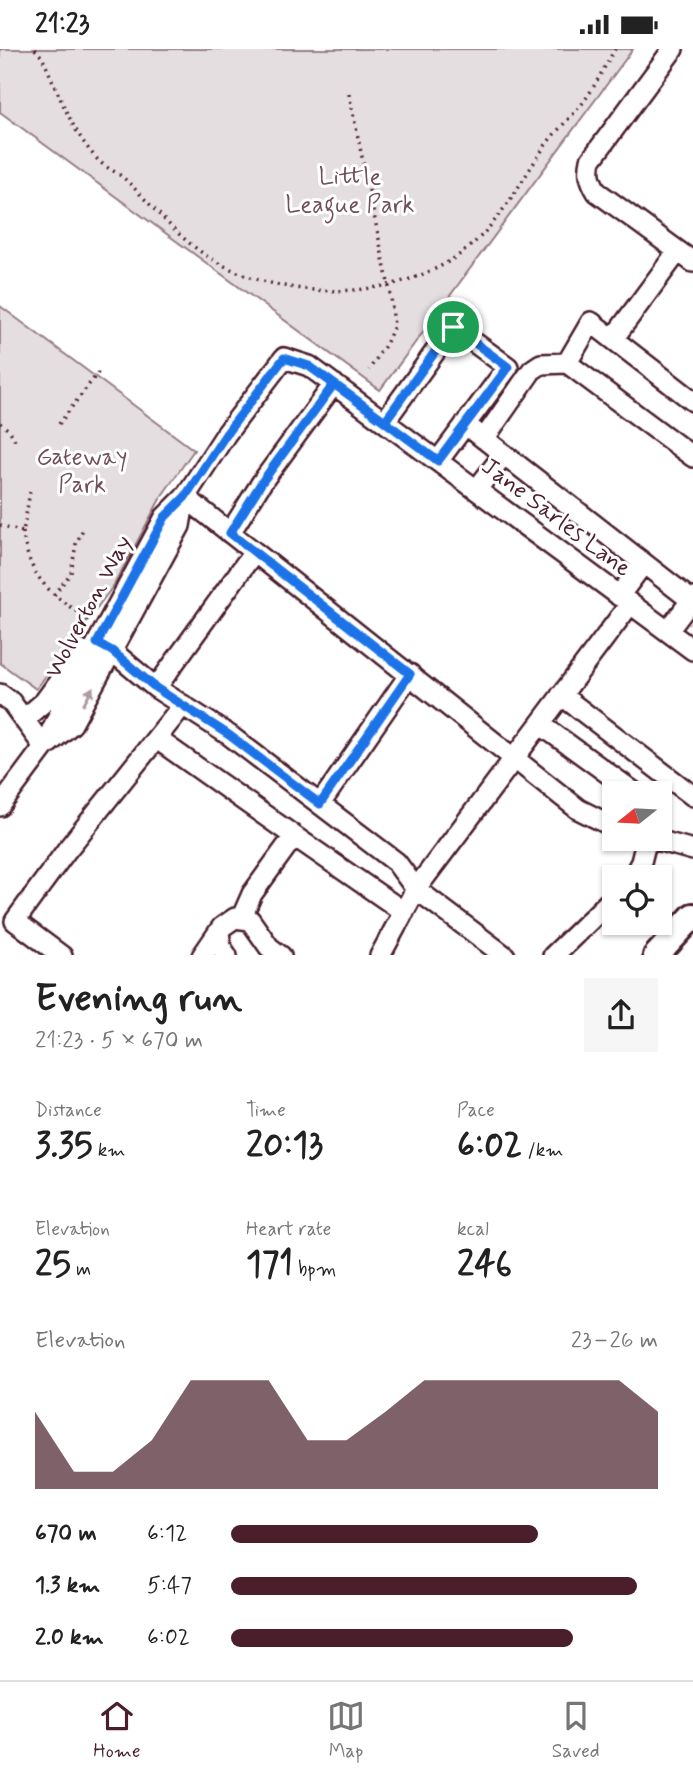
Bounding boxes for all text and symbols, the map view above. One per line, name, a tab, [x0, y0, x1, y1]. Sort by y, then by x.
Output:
text: 21:23	[35, 8, 90, 42]
park label: Little League Park	[286, 162, 415, 224]
pin	[423, 297, 483, 357]
icon: arrive	[434, 308, 472, 346]
park label: Gateway Park	[37, 442, 127, 501]
street label: Jane Sarles Lane	[475, 452, 637, 584]
street label: Wolverton Way	[38, 530, 140, 684]
one-way arrow	[82, 686, 94, 705]
north arrow	[602, 781, 672, 851]
map controls	[602, 781, 672, 935]
button: locate	[602, 865, 672, 935]
text: Evening run	[35, 975, 242, 1024]
button: share	[584, 978, 658, 1052]
text: 21:23 · 5 × 670 m	[35, 1026, 203, 1056]
text: Distance	[35, 1098, 102, 1123]
text: Time	[246, 1098, 286, 1123]
text: Pace	[457, 1098, 495, 1123]
text: 3.35	[35, 1123, 93, 1169]
text: 20:13	[246, 1123, 323, 1169]
text: 6:02	[457, 1123, 522, 1169]
text: km	[93, 1138, 125, 1163]
text: /km	[522, 1138, 563, 1163]
text: Elevation	[35, 1217, 110, 1242]
text: Heart rate	[246, 1217, 331, 1242]
text: kcal	[457, 1217, 489, 1242]
text: 25	[35, 1242, 71, 1288]
text: 171	[246, 1242, 293, 1288]
text: 246	[457, 1242, 512, 1288]
text: m	[71, 1257, 91, 1282]
text: bpm	[293, 1257, 336, 1282]
text: Elevation	[35, 1326, 126, 1356]
text: 23–26 m	[571, 1326, 658, 1356]
text: 670 m	[35, 1519, 97, 1549]
text: 6:12	[147, 1519, 187, 1549]
text: 1.3 km	[35, 1571, 100, 1601]
text: 5:47	[147, 1571, 192, 1601]
text: 2.0 km	[35, 1623, 104, 1653]
text: 6:02	[147, 1623, 190, 1653]
tab: Home	[93, 1697, 141, 1764]
tab: Map	[327, 1697, 365, 1764]
tab: Saved	[552, 1697, 600, 1764]

